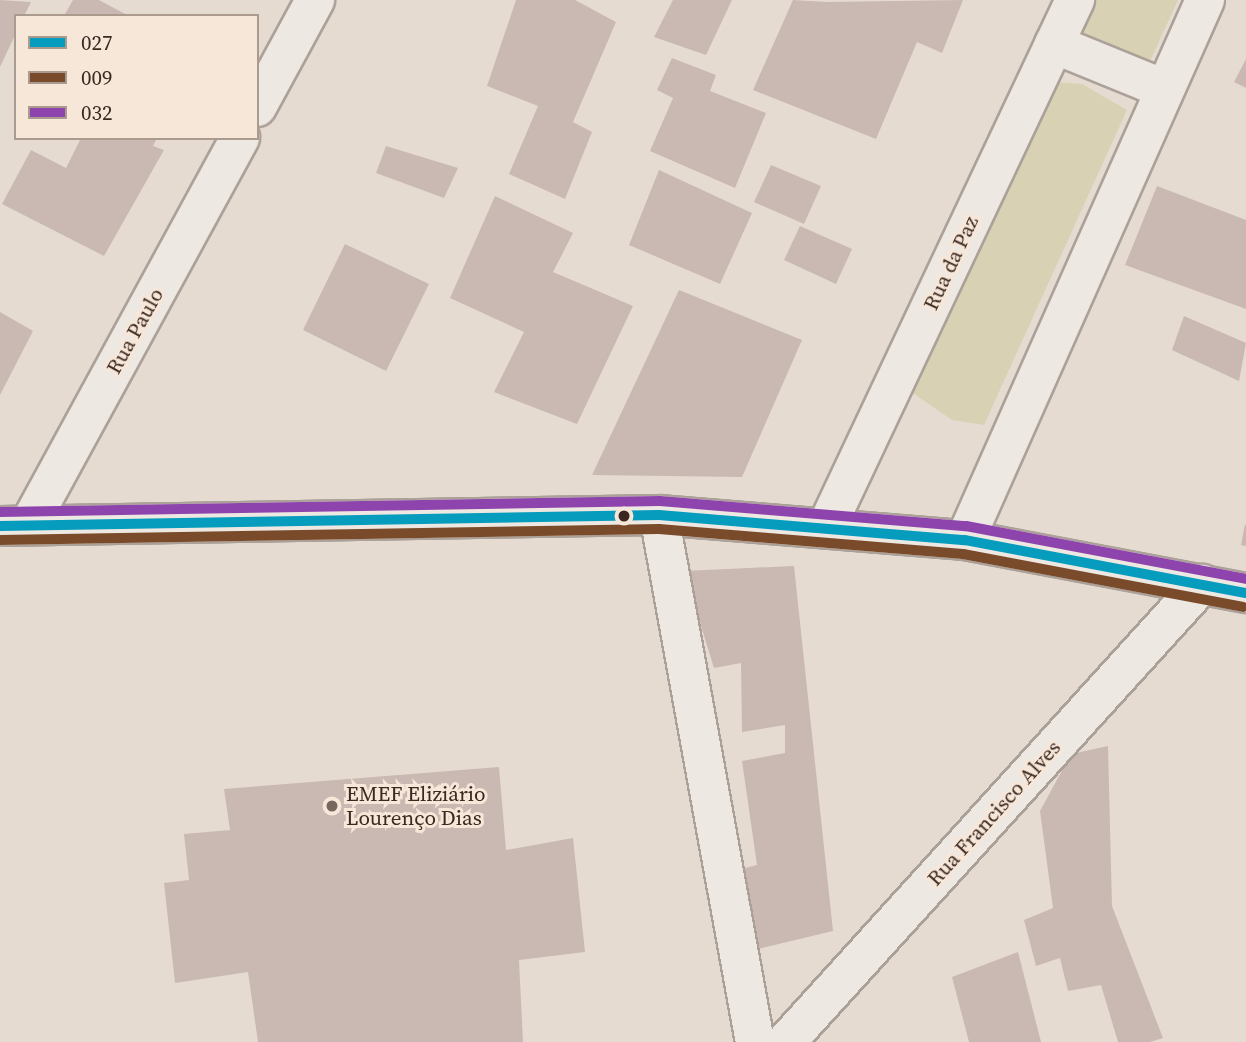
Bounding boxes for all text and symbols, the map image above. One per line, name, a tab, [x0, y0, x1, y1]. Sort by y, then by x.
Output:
legend	[14, 14, 259, 140]
text: 027	[81, 28, 113, 57]
text: 009	[81, 63, 113, 92]
text: 032	[81, 98, 113, 127]
street label: Rua da Paz	[918, 212, 984, 314]
street label: Rua Paulo	[101, 284, 169, 378]
unlabelled marker	[617, 509, 631, 523]
street label: Rua Francisco Alves	[922, 735, 1066, 891]
place label: EMEF Eliziário Lourenço Dias	[346, 781, 486, 831]
marker: EMEF Eliziário Lourenço Dias	[324, 798, 340, 814]

